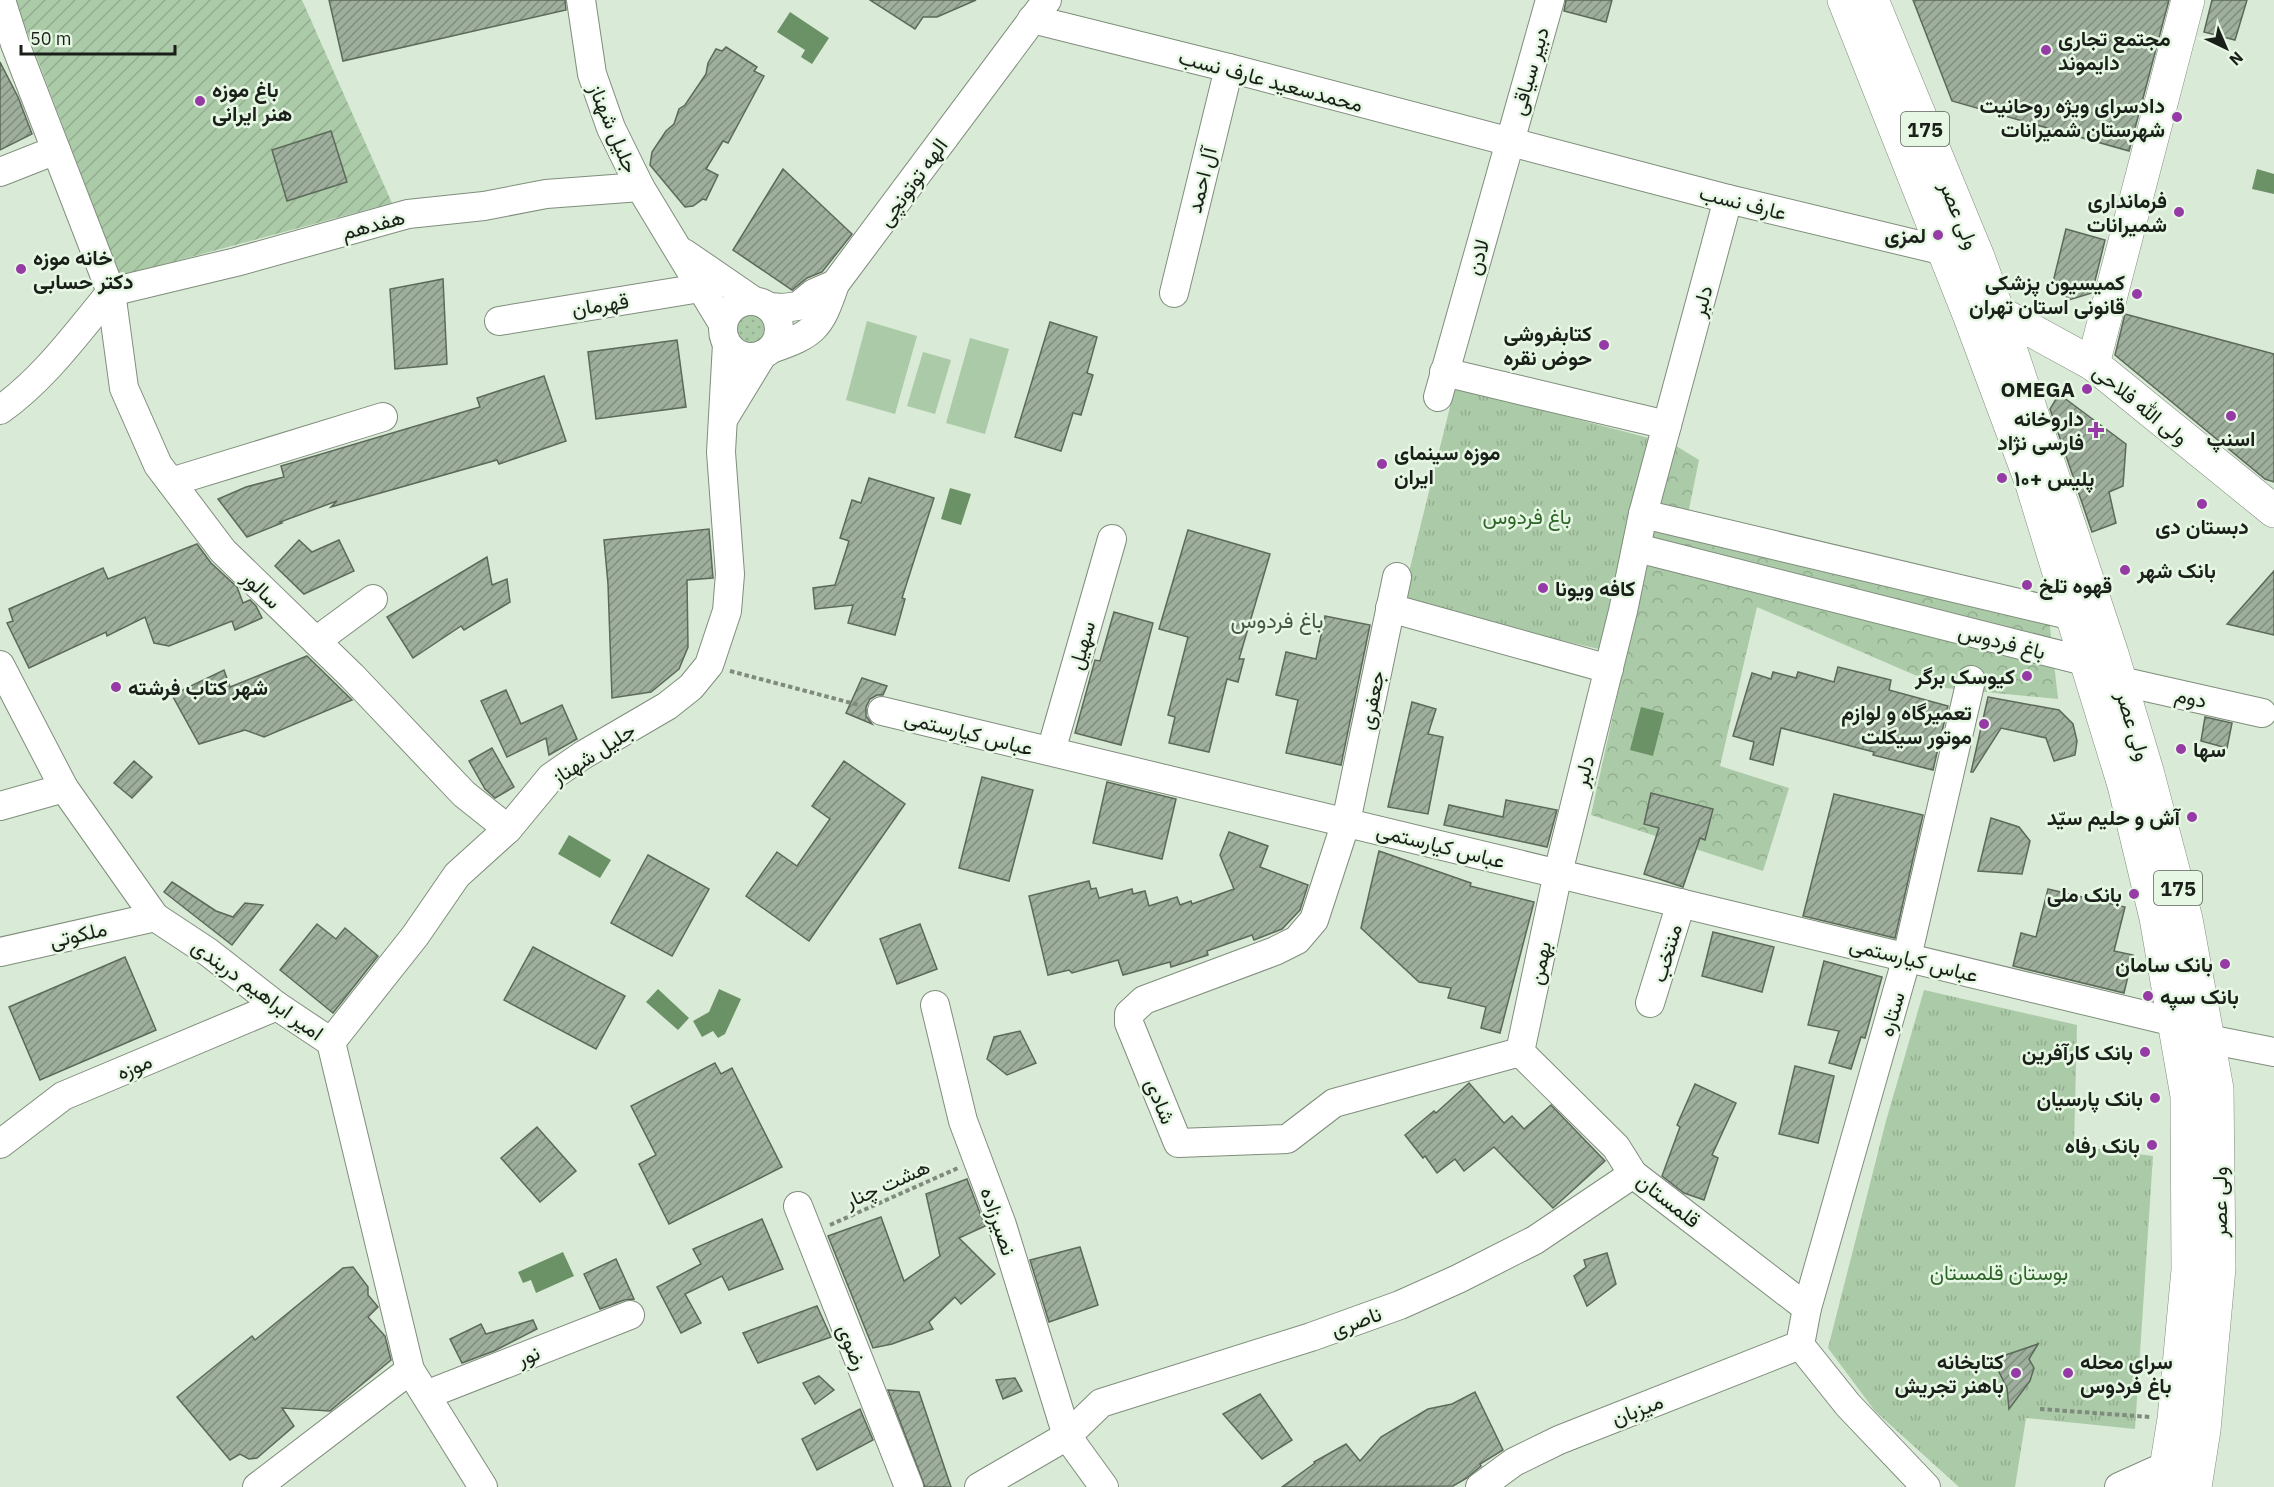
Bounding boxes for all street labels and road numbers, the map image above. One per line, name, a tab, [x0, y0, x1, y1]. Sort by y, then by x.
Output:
street label: دبیر سیاقی	[1503, 24, 1555, 118]
street label: محمدسعید عارف نسب	[1176, 42, 1366, 118]
street label: جلیل شهناز	[582, 78, 645, 177]
road number: 175	[1901, 112, 1949, 146]
street label: الهه توتونچی	[870, 132, 954, 232]
street label: آل احمد	[1179, 142, 1223, 216]
street label: ولی عصر	[1933, 176, 1986, 253]
street label: عارف نسب	[1697, 178, 1789, 226]
street label: هفدهم	[338, 202, 408, 247]
street label: لادن	[1459, 236, 1495, 278]
street label: دلبر	[1683, 282, 1719, 321]
street label: قهرمان	[569, 286, 631, 322]
street label: ولی‌ الله فلاحی	[2087, 357, 2195, 451]
street label: سالور	[235, 563, 288, 615]
street label: سهیل	[1061, 617, 1101, 673]
street label: باغ فردوس	[1955, 617, 2049, 666]
street label: جعفری	[1351, 668, 1391, 732]
street label: دوم	[2172, 680, 2210, 715]
street label: ولی عصر	[2110, 687, 2158, 764]
street label: عباس کیارستمی	[902, 703, 1036, 761]
street label: جلیل شهناز	[545, 715, 640, 791]
street label: دلبر	[1565, 752, 1600, 791]
street label: عباس کیارستمی	[1374, 816, 1508, 874]
road number: 175	[2154, 871, 2202, 905]
street label: ملکوتی	[47, 914, 109, 954]
street label: منتخب	[1644, 920, 1688, 986]
street label: عباس کیارستمی	[1847, 930, 1981, 988]
street label: امیر ابراهیم دربندی	[186, 932, 330, 1047]
street label: بهمن	[1521, 939, 1557, 987]
street label: ستاره	[1871, 988, 1911, 1040]
street label: موزه	[112, 1046, 156, 1086]
street label: شادی	[1139, 1074, 1183, 1128]
street label: هشت چنار	[839, 1152, 934, 1216]
street label: قلمستان	[1631, 1166, 1707, 1234]
street label: ولی عصر	[2205, 1166, 2233, 1239]
street label: نصیرزاده	[974, 1183, 1024, 1259]
street label: ناصری	[1327, 1299, 1385, 1343]
street label: رضوى	[831, 1320, 875, 1374]
street label: نور	[511, 1338, 544, 1373]
street label: میزبان	[1607, 1386, 1667, 1432]

